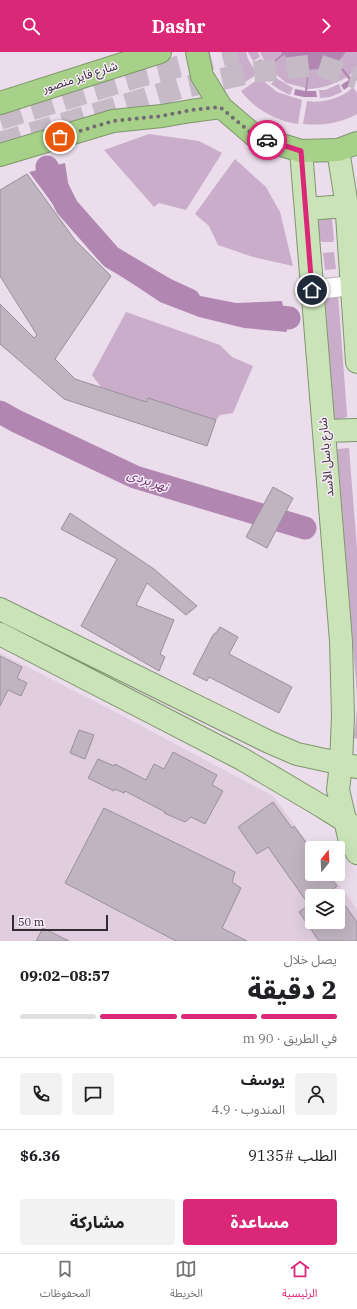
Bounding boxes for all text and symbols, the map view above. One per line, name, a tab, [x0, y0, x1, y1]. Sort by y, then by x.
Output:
icon: search	[20, 15, 42, 37]
text: Dashr	[152, 15, 205, 38]
icon: forward	[315, 15, 337, 37]
street label: شارع فايز منصور	[39, 57, 120, 98]
pin	[43, 120, 77, 154]
courier	[247, 120, 287, 160]
icon: bag	[49, 126, 71, 148]
icon: car	[256, 129, 278, 151]
pin	[295, 273, 329, 307]
icon: home	[301, 279, 323, 301]
street label: شارع باسل الأسد	[315, 417, 338, 497]
water label: نهر بردى	[125, 466, 172, 496]
north arrow	[305, 841, 345, 881]
map controls	[305, 841, 345, 929]
button: layers	[305, 889, 345, 929]
scale bar	[12, 913, 108, 932]
text: 50 m	[18, 915, 44, 929]
text: يصل خلال	[284, 951, 337, 968]
text: 08:57–09:02	[20, 966, 110, 985]
text: 2 دقيقة	[247, 972, 337, 1006]
text: في الطريق · 90 m	[242, 1030, 337, 1047]
text: يوسف	[241, 1070, 285, 1089]
button: phone	[20, 1073, 62, 1115]
button: chat	[72, 1073, 114, 1115]
button: person	[295, 1073, 337, 1115]
text: المندوب · 4.9	[212, 1101, 285, 1118]
text: $6.36	[20, 1146, 60, 1165]
text: الطلب #9135	[248, 1146, 337, 1165]
button: مشاركة	[20, 1199, 175, 1245]
button: مساعدة	[183, 1199, 337, 1245]
tab: المحفوظات	[40, 1258, 91, 1305]
tab: الخريطة	[170, 1258, 203, 1305]
tab: الرئيسية	[282, 1258, 317, 1305]

